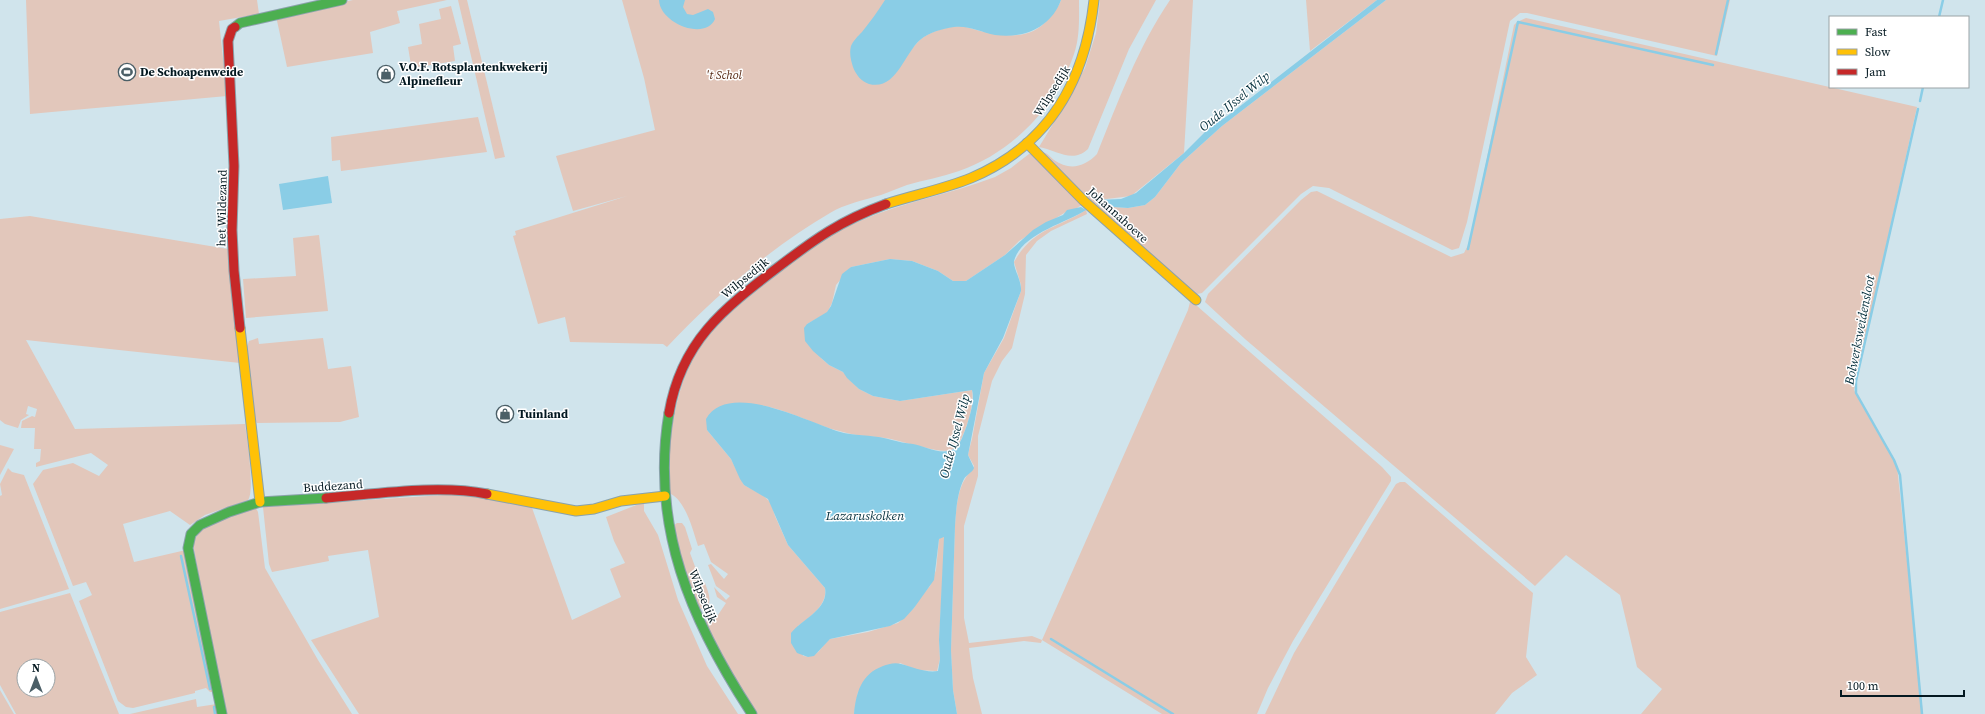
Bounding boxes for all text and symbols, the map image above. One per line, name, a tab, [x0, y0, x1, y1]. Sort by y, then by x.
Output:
legend	[1829, 16, 1969, 88]
text: Fast	[1865, 24, 1887, 40]
text: Slow	[1865, 44, 1891, 60]
place label: V.O.F. Rotsplantenkwekerij Alpinefleur	[399, 59, 548, 89]
sports icon: De Schoapenweide	[117, 62, 137, 82]
street label: Wilpsedijk	[1030, 62, 1074, 119]
place label: De Schoapenweide	[140, 64, 243, 80]
shop icon: V.O.F. Rotsplantenkwekerij Alpinefleur	[376, 64, 396, 84]
text: Jam	[1864, 64, 1886, 80]
park label: 't Schol	[706, 67, 743, 83]
water label: Oude IJssel Wilp	[1195, 67, 1274, 135]
street label: het Wildezand	[213, 169, 231, 246]
street label: Johannahoeve	[1084, 183, 1152, 246]
street label: Wilpsedijk	[718, 254, 772, 302]
water label: Bolwerksweidensloot	[1840, 273, 1879, 387]
water label: Oude IJssel Wilp	[935, 392, 974, 480]
shop icon: Tuinland	[495, 404, 515, 424]
place label: Tuinland	[518, 406, 568, 422]
street label: Buddezand	[303, 476, 363, 496]
water label: Lazaruskolken	[825, 507, 905, 524]
street label: Wilpsedijk	[685, 567, 721, 626]
north arrow	[16, 658, 56, 698]
text: N	[32, 661, 40, 676]
scale bar	[1841, 672, 1964, 698]
text: 100 m	[1847, 678, 1879, 694]

